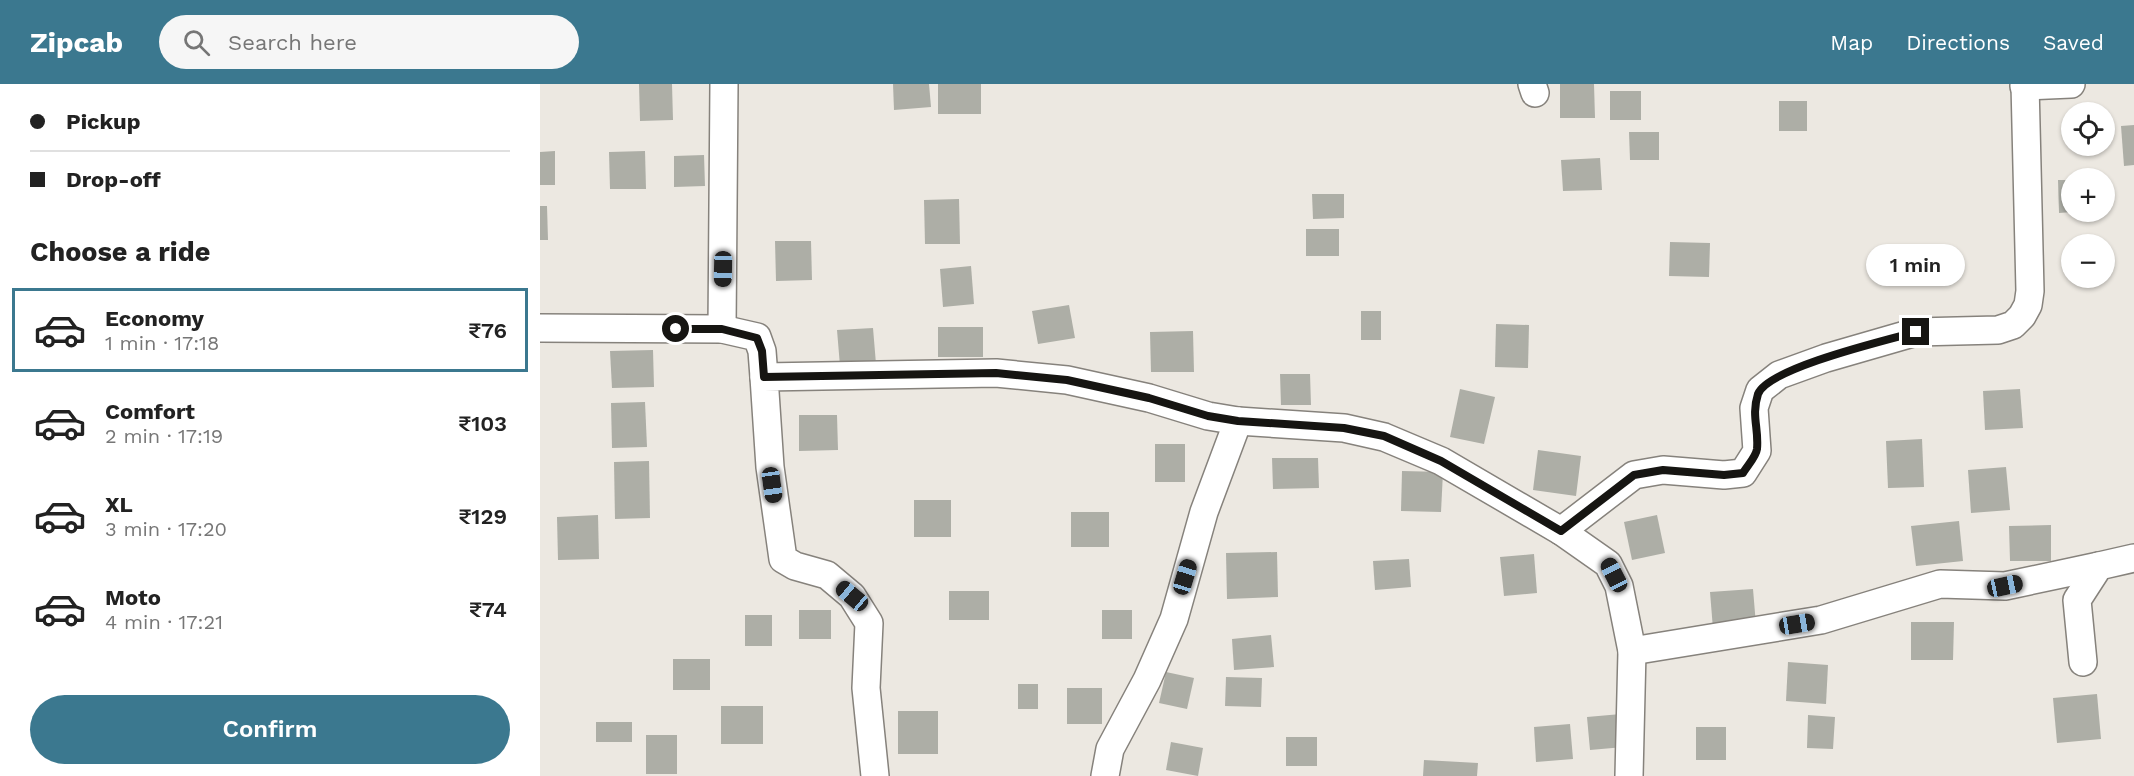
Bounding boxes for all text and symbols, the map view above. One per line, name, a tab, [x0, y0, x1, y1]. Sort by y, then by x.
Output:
search box	[159, 15, 579, 69]
text: Zipcab	[30, 26, 123, 59]
icon: search	[180, 26, 213, 59]
text: Search here	[228, 30, 357, 55]
text: Map	[1830, 30, 1873, 55]
text: Directions	[1906, 30, 2010, 55]
text: Saved	[2043, 30, 2104, 55]
map controls	[2061, 102, 2115, 288]
button: locate	[2061, 102, 2115, 156]
text: Pickup	[66, 109, 141, 134]
text: Drop-off	[66, 167, 161, 192]
button: +	[2061, 168, 2115, 222]
button: −	[2061, 234, 2115, 288]
text: Choose a ride	[30, 236, 210, 268]
callout: 1 min	[1866, 245, 1966, 287]
car	[714, 251, 732, 287]
text: 1 min	[1890, 253, 1941, 277]
icon: car	[33, 303, 87, 357]
text: Economy	[105, 306, 204, 331]
route start	[662, 315, 689, 342]
text: ₹76	[468, 318, 507, 343]
route end	[1902, 318, 1929, 345]
text: 1 min · 17:18	[105, 331, 219, 355]
icon: car	[33, 396, 87, 450]
text: Comfort	[105, 399, 195, 424]
text: ₹103	[458, 411, 507, 436]
text: 2 min · 17:19	[105, 424, 223, 448]
car	[761, 466, 783, 504]
icon: car	[33, 489, 87, 543]
text: XL	[105, 492, 133, 517]
text: ₹129	[458, 504, 507, 529]
text: 3 min · 17:20	[105, 517, 227, 541]
car	[1598, 555, 1630, 595]
car	[1171, 557, 1199, 597]
car	[1986, 573, 2024, 599]
car	[832, 578, 872, 614]
icon: car	[33, 582, 87, 636]
text: Moto	[105, 585, 161, 610]
text: ₹74	[469, 597, 507, 622]
text: 4 min · 17:21	[105, 610, 223, 634]
car	[1778, 612, 1816, 636]
button: Confirm	[30, 695, 510, 764]

